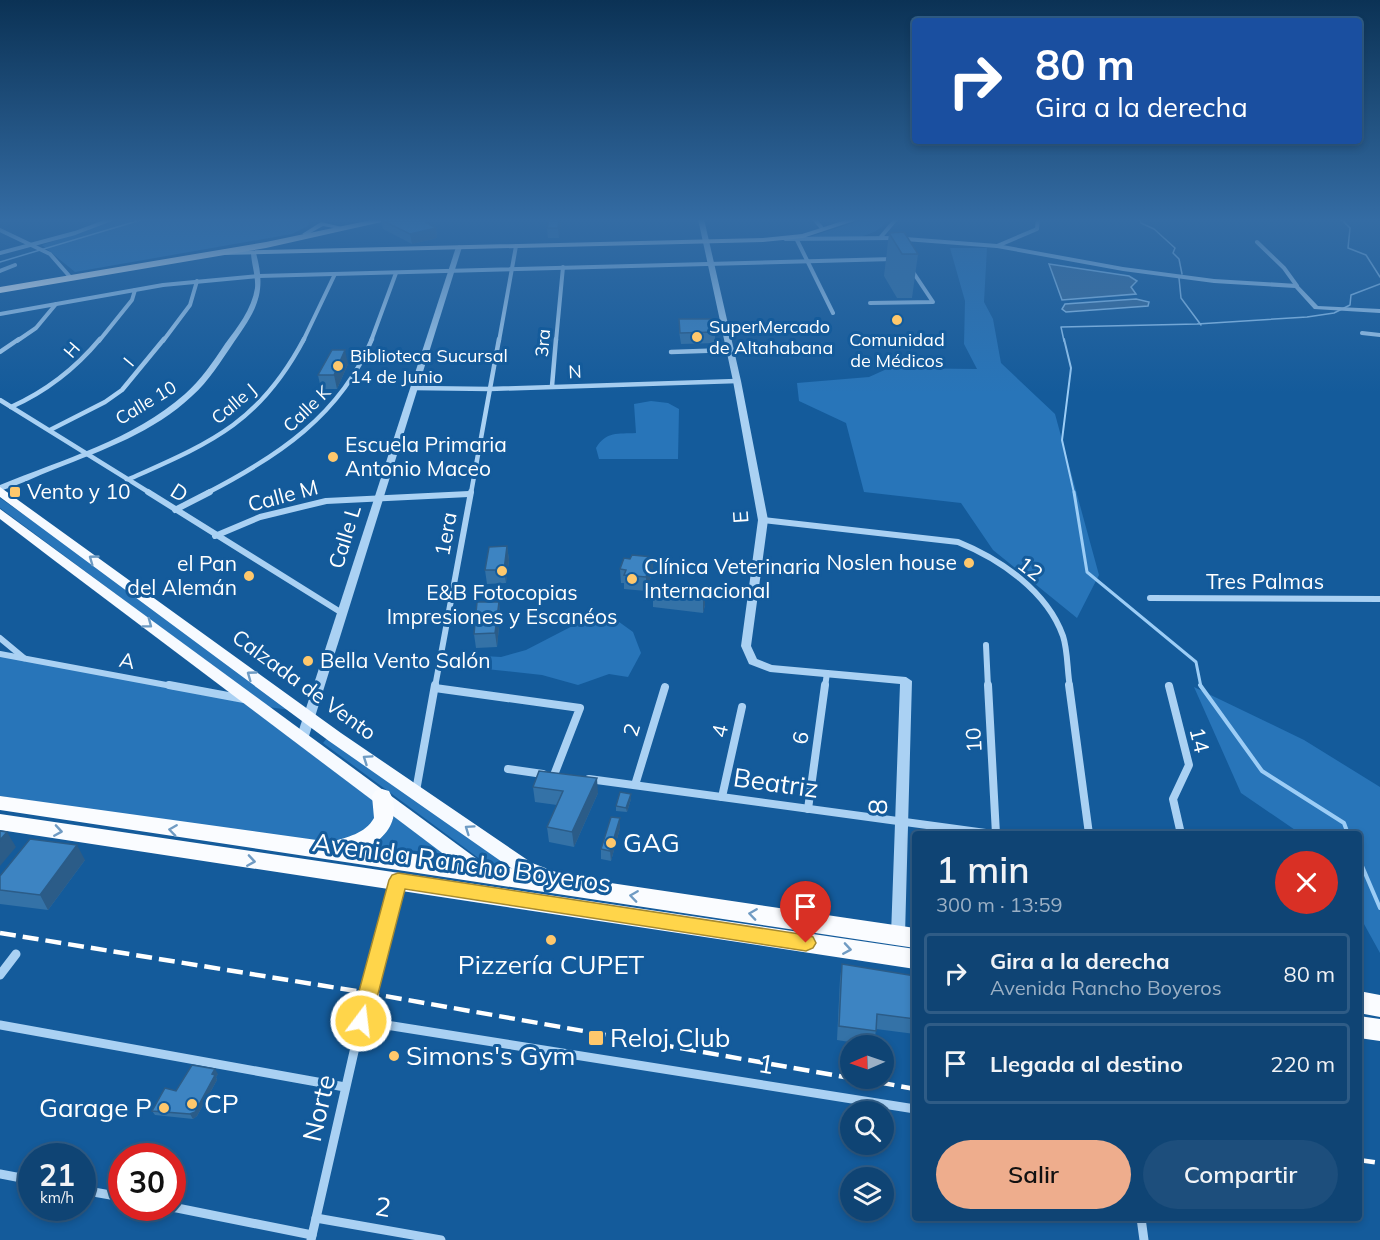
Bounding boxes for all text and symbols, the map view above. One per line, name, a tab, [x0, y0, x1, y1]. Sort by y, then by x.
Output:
text: 80 m	[1035, 38, 1135, 91]
icon: right	[936, 42, 1014, 120]
text: Gira a la derecha	[1035, 90, 1248, 124]
marker: Comunidad de Médicos	[890, 313, 904, 327]
place label: SuperMercado de Altahabana	[709, 315, 833, 359]
street label: 3ra	[530, 328, 555, 358]
place label: Comunidad de Médicos	[849, 328, 945, 372]
marker: SuperMercado de Altahabana	[690, 330, 704, 344]
street label: H	[58, 337, 85, 362]
place label: Biblioteca Sucursal 14 de Junio	[350, 344, 508, 388]
street label: I	[118, 352, 139, 371]
marker: Biblioteca Sucursal 14 de Junio	[331, 359, 345, 373]
street label: N	[568, 360, 582, 383]
street label: Calle 10	[111, 375, 181, 430]
street label: Calle J	[206, 378, 261, 429]
street label: Calle K	[278, 380, 336, 437]
place label: Escuela Primaria Antonio Maceo	[345, 431, 507, 481]
marker: Escuela Primaria Antonio Maceo	[326, 450, 340, 464]
street label: Calle M	[245, 473, 321, 517]
street label: D	[166, 477, 193, 507]
place label: Vento y 10	[27, 478, 131, 504]
marker: Vento y 10	[8, 485, 22, 499]
street label: Calle L	[322, 501, 366, 572]
street label: 1era	[428, 510, 462, 558]
street label: E	[727, 510, 753, 524]
place label: Noslen house	[826, 549, 957, 575]
place label: el Pan del Alemán	[127, 550, 237, 600]
street label: 12	[1013, 550, 1048, 586]
place label: Clínica Veterinaria Internacional	[644, 553, 820, 603]
one-way arrow	[89, 556, 100, 567]
marker: Noslen house	[962, 556, 976, 570]
marker: E&B Fotocopias Impresiones y Escanéos	[495, 564, 509, 578]
street label: Tres Palmas	[1206, 568, 1324, 594]
marker: el Pan del Alemán	[242, 569, 256, 583]
marker: Clínica Veterinaria Internacional	[625, 572, 639, 586]
place label: E&B Fotocopias Impresiones y Escanéos	[387, 579, 617, 629]
one-way arrow	[141, 617, 152, 628]
street label: Calzada de Vento	[228, 623, 382, 745]
street label: A	[117, 646, 138, 674]
place label: Bella Vento Salón	[320, 647, 491, 673]
marker: Bella Vento Salón	[301, 654, 315, 668]
one-way arrow	[246, 671, 257, 682]
street label: 2	[617, 720, 645, 740]
street label: 4	[705, 721, 733, 740]
street label: 14	[1184, 724, 1216, 756]
street label: 10	[959, 727, 987, 753]
street label: 6	[786, 730, 814, 746]
one-way arrow	[363, 755, 374, 766]
street label: Beatriz	[731, 760, 821, 805]
street label: 8	[861, 799, 894, 815]
one-way arrow	[53, 824, 62, 836]
one-way arrow	[169, 824, 178, 836]
street label: Avenida Rancho Boyeros	[311, 825, 614, 900]
one-way arrow	[465, 825, 476, 836]
place label: GAG	[623, 826, 680, 859]
marker: GAG	[604, 836, 618, 850]
text: 1 min	[936, 847, 1030, 892]
button: close	[1275, 851, 1338, 914]
one-way arrow	[246, 854, 255, 866]
pin	[780, 881, 831, 943]
icon: arrive	[789, 890, 822, 923]
one-way arrow	[630, 891, 639, 903]
text: 300 m · 13:59	[936, 892, 1062, 917]
one-way arrow	[749, 908, 758, 920]
marker: Pizzería CUPET	[544, 933, 558, 947]
one-way arrow	[842, 942, 851, 954]
text: Gira a la derecha	[990, 947, 1170, 975]
place label: Pizzería CUPET	[458, 948, 644, 981]
icon: right	[939, 957, 972, 990]
text: 80 m	[1284, 960, 1335, 988]
text: Avenida Rancho Boyeros	[990, 975, 1222, 1000]
position arrow	[329, 989, 393, 1053]
place label: Reloj Club	[610, 1021, 730, 1054]
marker: Reloj Club	[587, 1029, 605, 1047]
north arrow	[840, 1035, 894, 1089]
map controls	[840, 1035, 894, 1221]
place label: Simons's Gym	[406, 1039, 575, 1072]
street label: 1	[756, 1046, 776, 1081]
icon: arrive	[939, 1047, 972, 1080]
marker: Simons's Gym	[387, 1049, 401, 1063]
text: Llegada al destino	[990, 1050, 1183, 1078]
text: 220 m	[1270, 1050, 1335, 1078]
street label: Norte	[295, 1071, 342, 1144]
place label: CP	[204, 1087, 239, 1120]
place label: Garage P	[39, 1091, 152, 1124]
marker: CP	[185, 1097, 199, 1111]
marker: Garage P	[157, 1101, 171, 1115]
button: search	[840, 1101, 894, 1155]
button: Salir	[936, 1140, 1131, 1209]
button: Compartir	[1143, 1140, 1338, 1209]
speed limit sign: 30	[108, 1143, 186, 1221]
text: 21	[39, 1156, 75, 1194]
button: layers	[840, 1167, 894, 1221]
text: km/h	[40, 1188, 74, 1207]
street label: 2	[373, 1189, 394, 1224]

